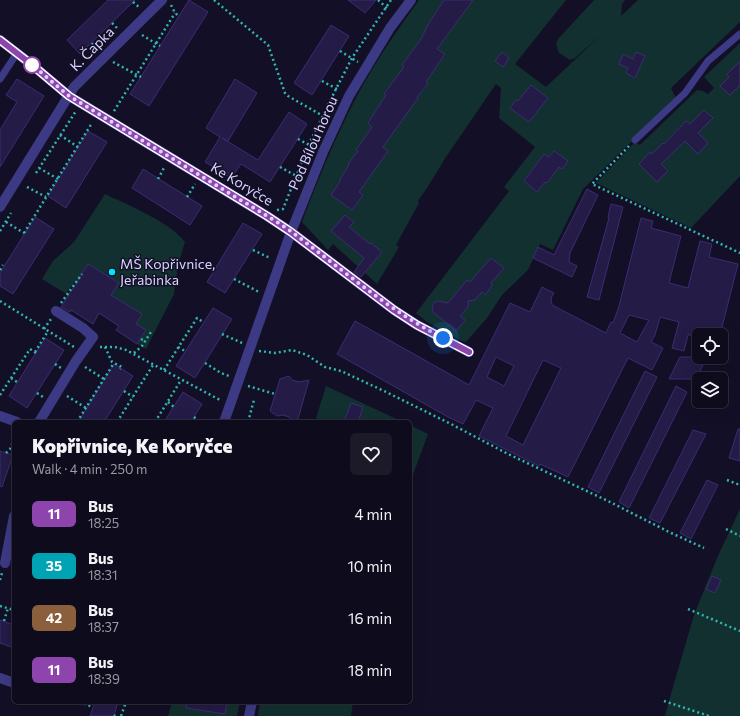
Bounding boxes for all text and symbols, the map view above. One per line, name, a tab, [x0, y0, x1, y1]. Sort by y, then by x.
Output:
street label: K. Čapka	[66, 23, 117, 74]
unlabelled marker	[23, 56, 41, 74]
street label: Pod Bílou horou	[284, 93, 341, 192]
street label: Ke Koryčce	[208, 158, 277, 209]
place label: MŠ Kopřivnice, Jeřabinka	[120, 255, 215, 288]
marker: MŠ Kopřivnice, Jeřabinka	[107, 267, 117, 277]
your location	[433, 328, 453, 348]
map controls	[692, 328, 728, 408]
button: locate	[692, 328, 728, 364]
button: layers	[692, 372, 728, 408]
button: heart	[350, 433, 392, 475]
text: Kopřivnice, Ke Koryčce	[32, 434, 233, 457]
text: Walk · 4 min · 250 m	[32, 461, 147, 477]
text: Bus	[88, 497, 113, 515]
text: 11	[48, 505, 60, 522]
text: 4 min	[355, 505, 392, 523]
text: 18:25	[88, 515, 119, 531]
text: Bus	[88, 549, 113, 567]
text: 35	[46, 557, 62, 574]
text: 10 min	[347, 557, 392, 575]
text: 18:31	[88, 567, 118, 583]
text: Bus	[88, 601, 113, 619]
text: 42	[46, 609, 62, 626]
text: 16 min	[348, 609, 392, 627]
text: 18:37	[88, 619, 119, 635]
text: Bus	[88, 653, 113, 671]
text: 11	[48, 661, 60, 678]
text: 18 min	[348, 661, 392, 679]
text: 18:39	[88, 671, 120, 687]

